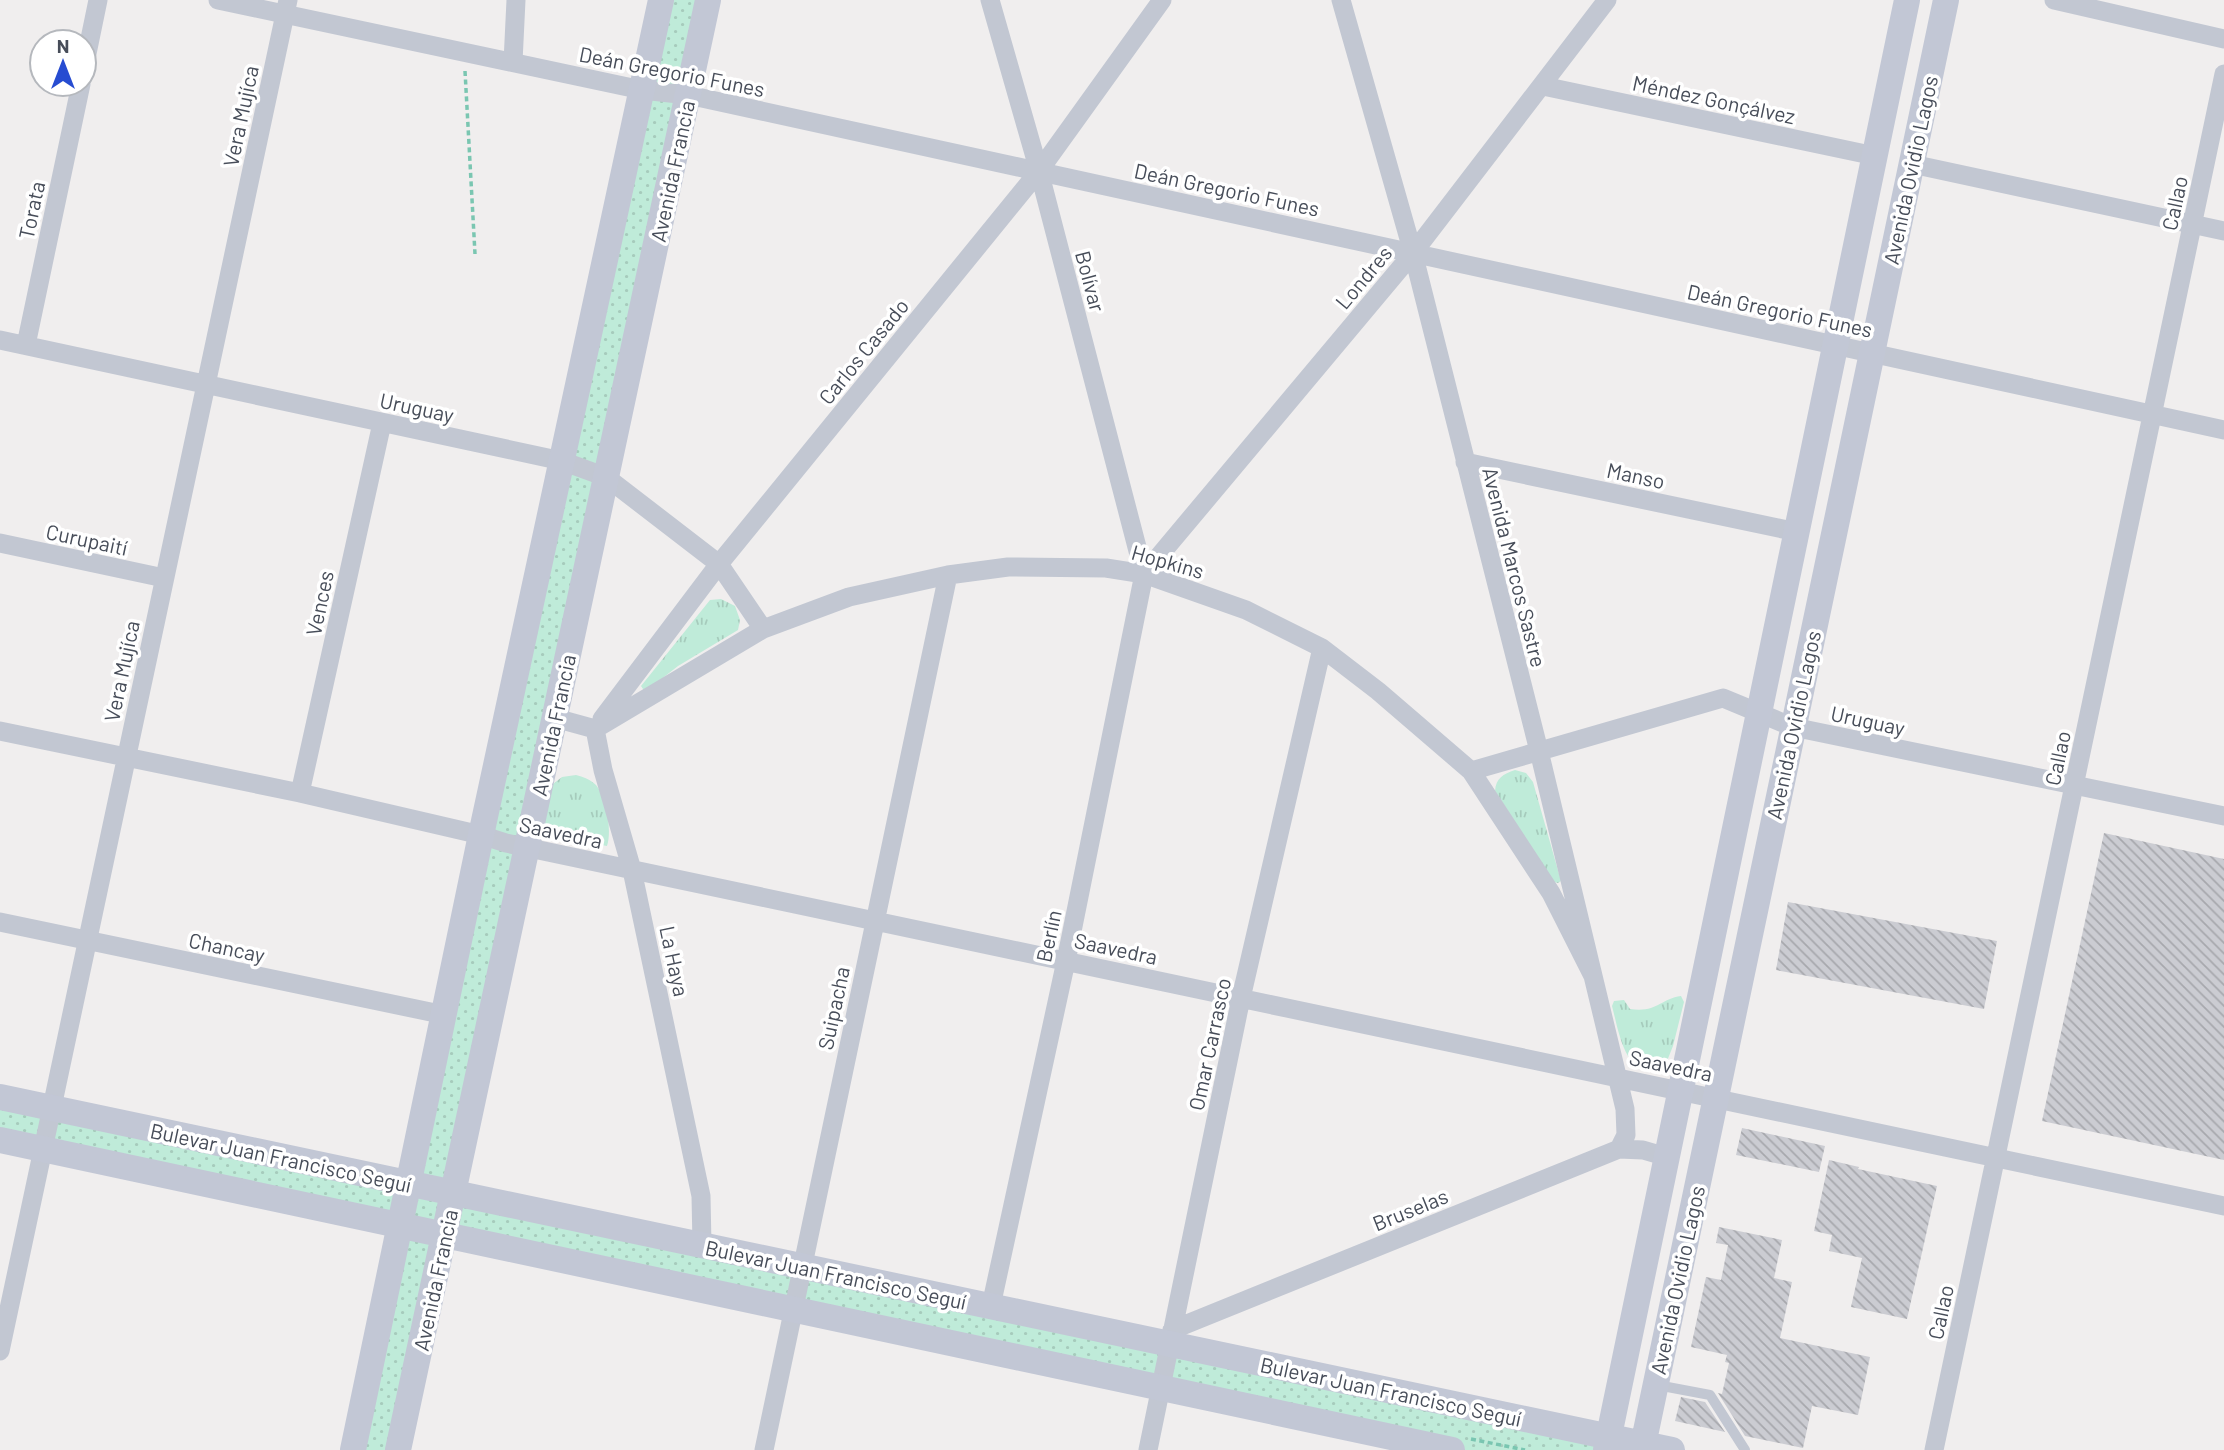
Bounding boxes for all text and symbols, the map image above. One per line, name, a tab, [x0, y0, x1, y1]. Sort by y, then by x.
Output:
north arrow	[28, 28, 98, 98]
text: N	[57, 34, 69, 57]
street label: Deán Gregorio Funes	[577, 41, 767, 101]
street label: Vera Mujíca	[217, 63, 263, 169]
street label: Méndez Gonçálvez	[1630, 70, 1798, 128]
street label: Avenida Ovidio Lagos	[1878, 73, 1942, 267]
street label: Avenida Francia	[645, 98, 699, 244]
street label: Deán Gregorio Funes	[1132, 157, 1322, 221]
street label: Callao	[2156, 173, 2192, 233]
street label: Torata	[13, 179, 49, 241]
street label: Londres	[1329, 240, 1397, 314]
street label: Bolívar	[1071, 248, 1111, 315]
street label: Deán Gregorio Funes	[1685, 278, 1875, 342]
street label: Carlos Casado	[813, 293, 913, 409]
street label: Uruguay	[378, 387, 457, 427]
street label: Manso	[1605, 457, 1667, 493]
street label: Avenida Marcos Sastre	[1478, 464, 1552, 670]
street label: Curupaití	[44, 518, 131, 560]
street label: Hopkins	[1129, 539, 1207, 583]
street label: Vences	[300, 568, 338, 638]
street label: Vera Mujíca	[98, 618, 144, 724]
street label: Avenida Ovidio Lagos	[1761, 628, 1825, 822]
street label: Avenida Francia	[526, 652, 580, 798]
street label: Uruguay	[1829, 700, 1908, 740]
street label: Callao	[2039, 728, 2075, 788]
street label: Saavedra	[517, 811, 605, 853]
street label: Berlín	[1030, 908, 1066, 964]
street label: La Haya	[655, 923, 695, 999]
street label: Chancay	[187, 927, 268, 967]
street label: Saavedra	[1072, 927, 1160, 969]
street label: Suipacha	[812, 964, 854, 1052]
street label: Omar Carrasco	[1183, 976, 1235, 1112]
street label: Saavedra	[1627, 1044, 1715, 1086]
street label: Bulevar Juan Francisco Seguí	[148, 1117, 414, 1197]
street label: Bruselas	[1369, 1183, 1451, 1235]
street label: Avenida Ovidio Lagos	[1645, 1183, 1709, 1377]
street label: Avenida Francia	[408, 1207, 462, 1353]
street label: Bulevar Juan Francisco Seguí	[703, 1234, 969, 1314]
street label: Callao	[1922, 1282, 1958, 1342]
street label: Bulevar Juan Francisco Seguí	[1258, 1351, 1524, 1431]

